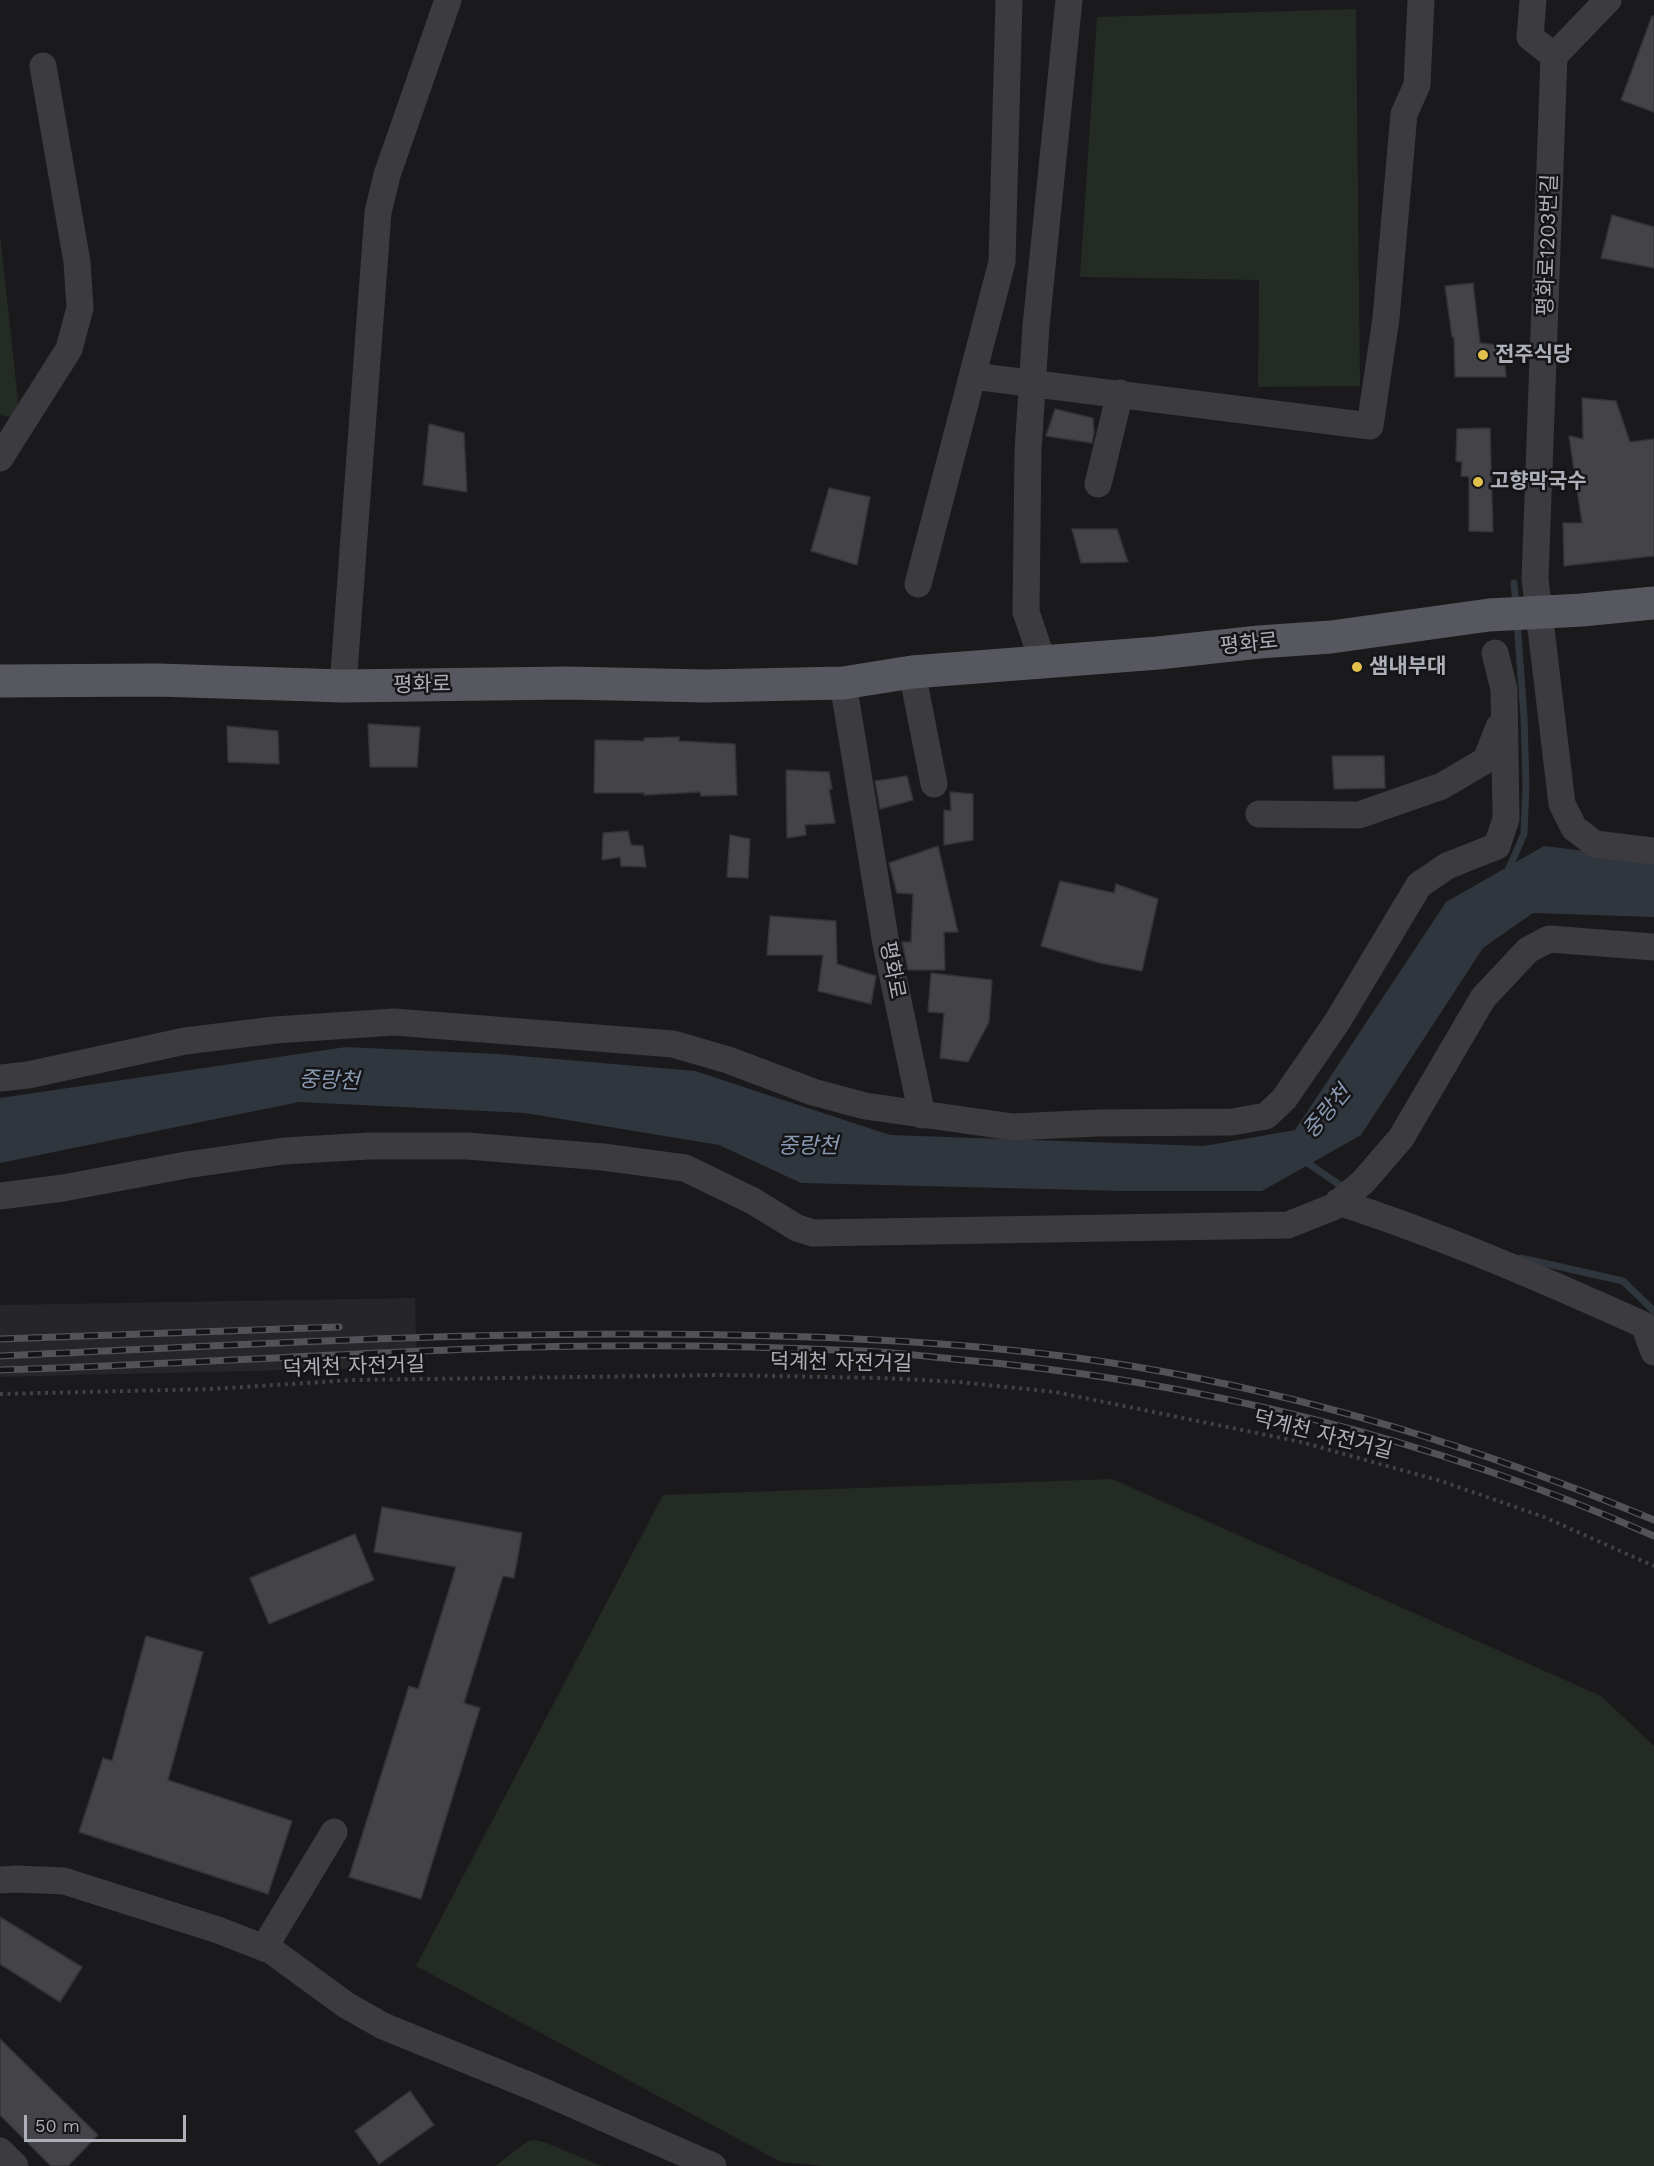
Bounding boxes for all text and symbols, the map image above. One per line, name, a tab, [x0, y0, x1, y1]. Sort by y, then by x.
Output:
street label: 평화로1203번길	[1533, 174, 1563, 316]
place label: 전주식당	[1495, 342, 1572, 368]
marker: 전주식당	[1476, 348, 1490, 362]
place label: 고향막국수	[1490, 469, 1587, 495]
marker: 고향막국수	[1471, 475, 1485, 489]
street label: 평화로	[1219, 628, 1279, 660]
place label: 샘내부대	[1369, 654, 1446, 680]
marker: 샘내부대	[1350, 660, 1364, 674]
street label: 평화로	[393, 672, 451, 698]
street label: 평화로	[874, 939, 910, 1001]
water label: 중랑천	[298, 1067, 360, 1095]
water label: 중랑천	[1297, 1080, 1357, 1144]
water label: 중랑천	[778, 1134, 838, 1160]
street label: 덕계천 자전거길	[770, 1349, 912, 1377]
street label: 덕계천 자전거길	[282, 1352, 426, 1382]
street label: 덕계천 자전거길	[1251, 1406, 1395, 1464]
scale bar	[27, 2103, 189, 2141]
text: 50 m	[35, 2115, 80, 2136]

